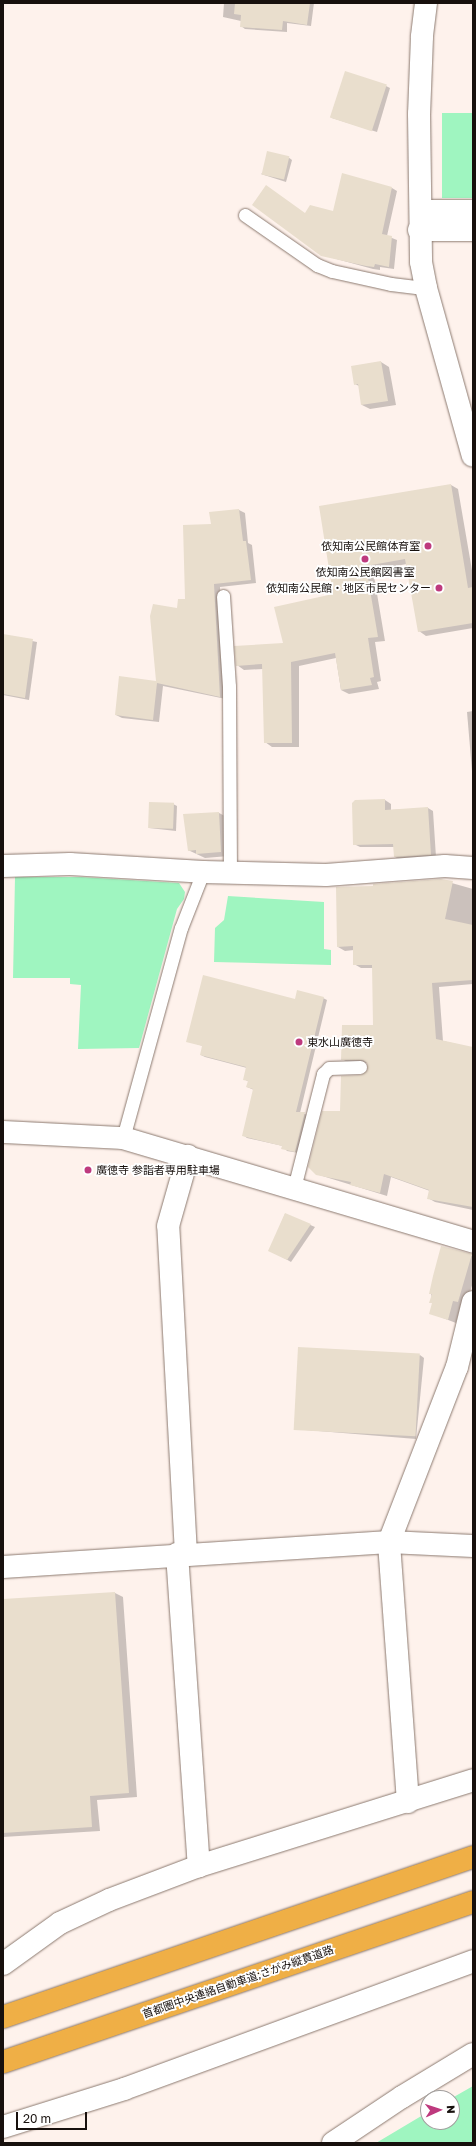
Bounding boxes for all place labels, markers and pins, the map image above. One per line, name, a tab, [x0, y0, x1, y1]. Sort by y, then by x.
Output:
place label: 依知南公民館体育室	[321, 539, 420, 553]
marker: 依知南公民館体育室	[423, 541, 433, 551]
marker: 依知南公民館図書室	[360, 554, 370, 564]
place label: 依知南公民館図書室	[316, 565, 414, 579]
place label: 依知南公民館・地区市民センター	[266, 581, 431, 595]
marker: 依知南公民館・地区市民センター	[434, 583, 444, 593]
place label: 東水山廣徳寺	[307, 1035, 373, 1049]
marker: 東水山廣徳寺	[294, 1037, 304, 1047]
place label: 廣徳寺 参詣者専用駐車場	[96, 1163, 220, 1177]
marker: 廣徳寺 参詣者専用駐車場	[83, 1165, 93, 1175]

